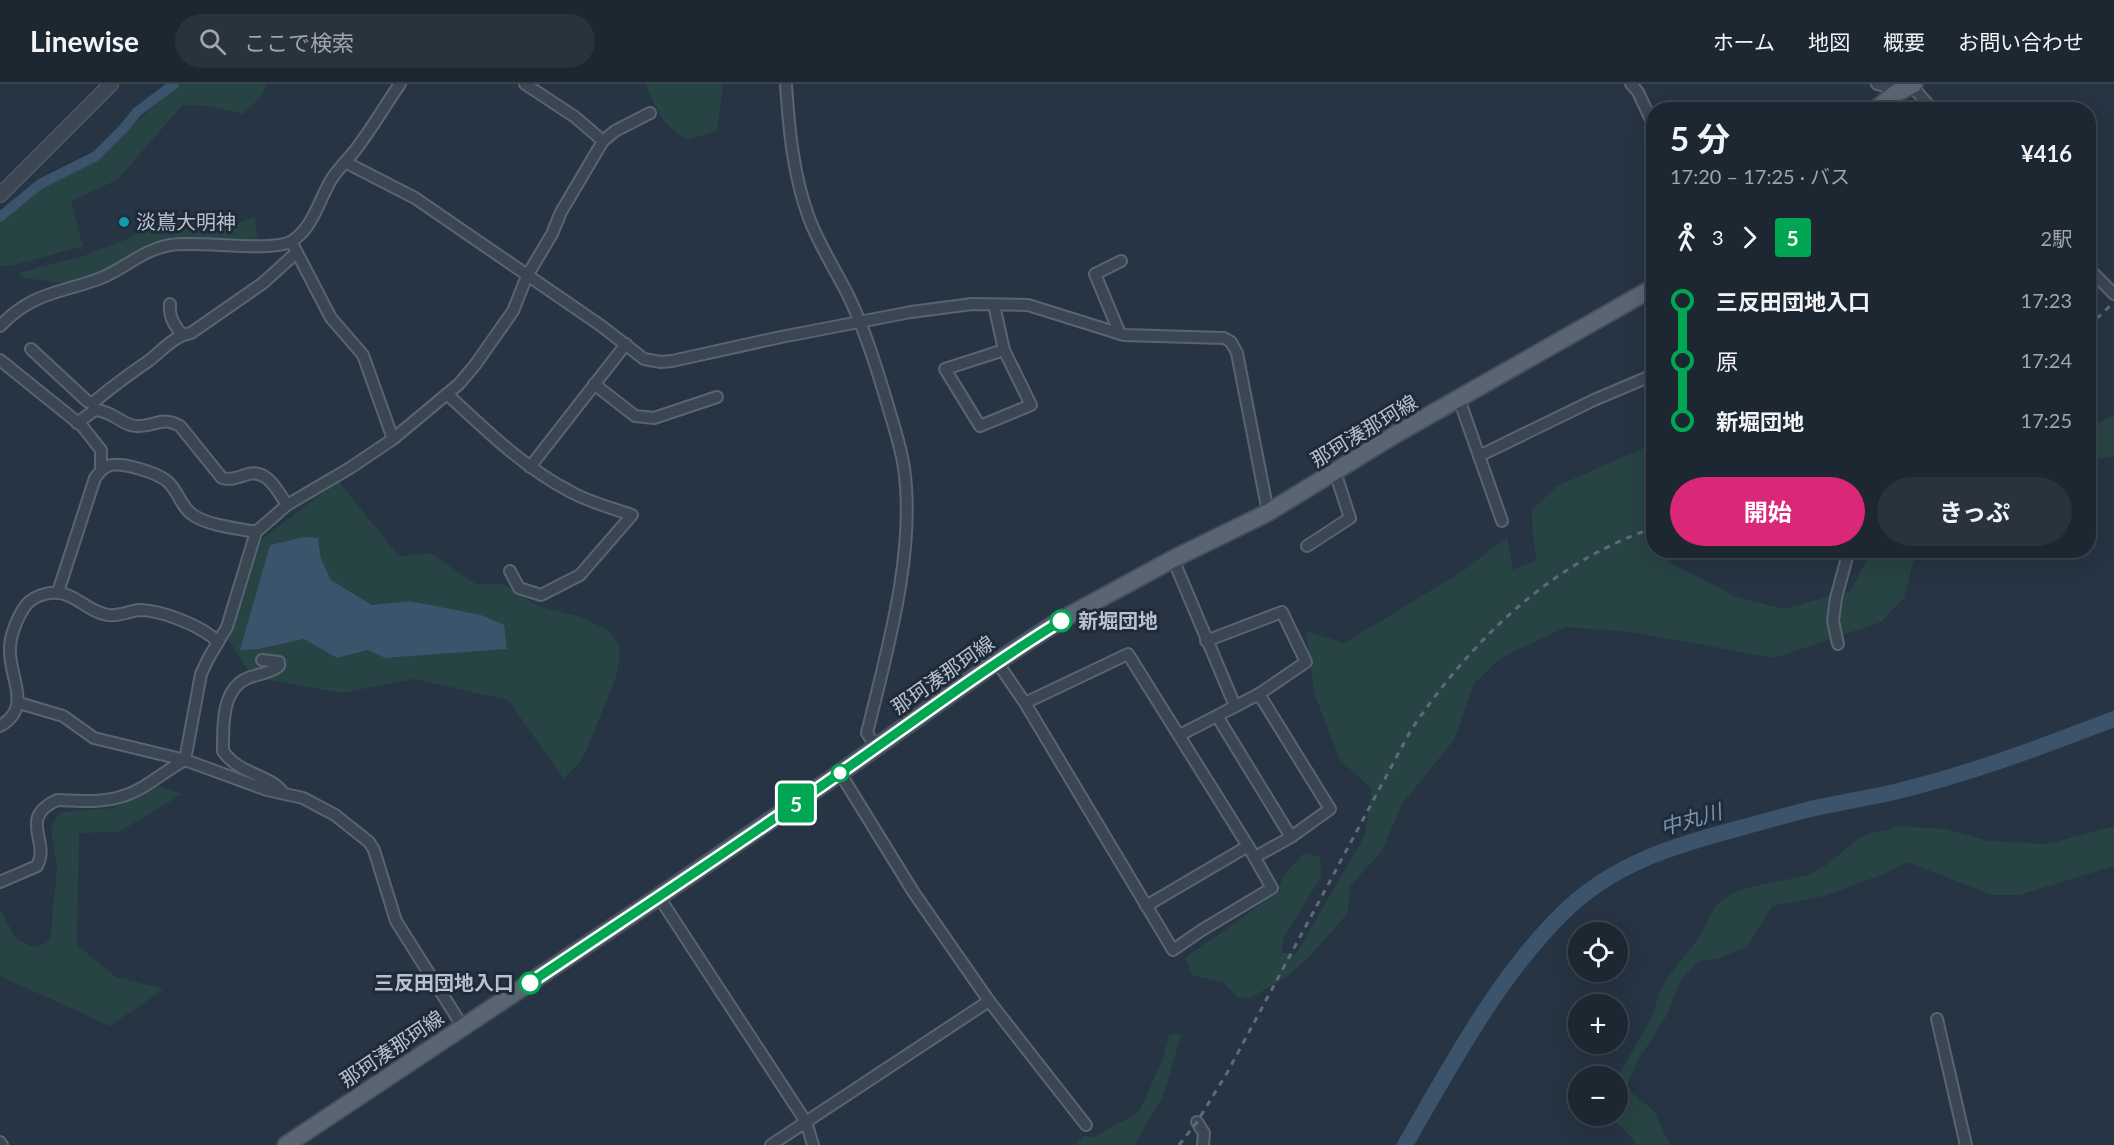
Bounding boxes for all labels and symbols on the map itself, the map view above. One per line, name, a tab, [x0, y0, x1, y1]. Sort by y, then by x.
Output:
place label: 淡嶌大明神	[136, 209, 236, 233]
marker: 淡嶌大明神	[117, 215, 131, 229]
street label: 那珂湊那珂線	[1306, 389, 1421, 471]
place label: 新堀団地	[1078, 608, 1158, 632]
marker: 新堀団地	[1050, 610, 1072, 632]
street label: 那珂湊那珂線	[886, 630, 998, 718]
unlabelled marker	[831, 764, 849, 782]
line badge: 5	[776, 784, 816, 822]
water label: 中丸川	[1657, 797, 1726, 839]
place label: 三反田団地入口	[374, 970, 514, 994]
marker: 三反田団地入口	[519, 972, 541, 994]
street label: 那珂湊那珂線	[335, 1005, 448, 1092]

